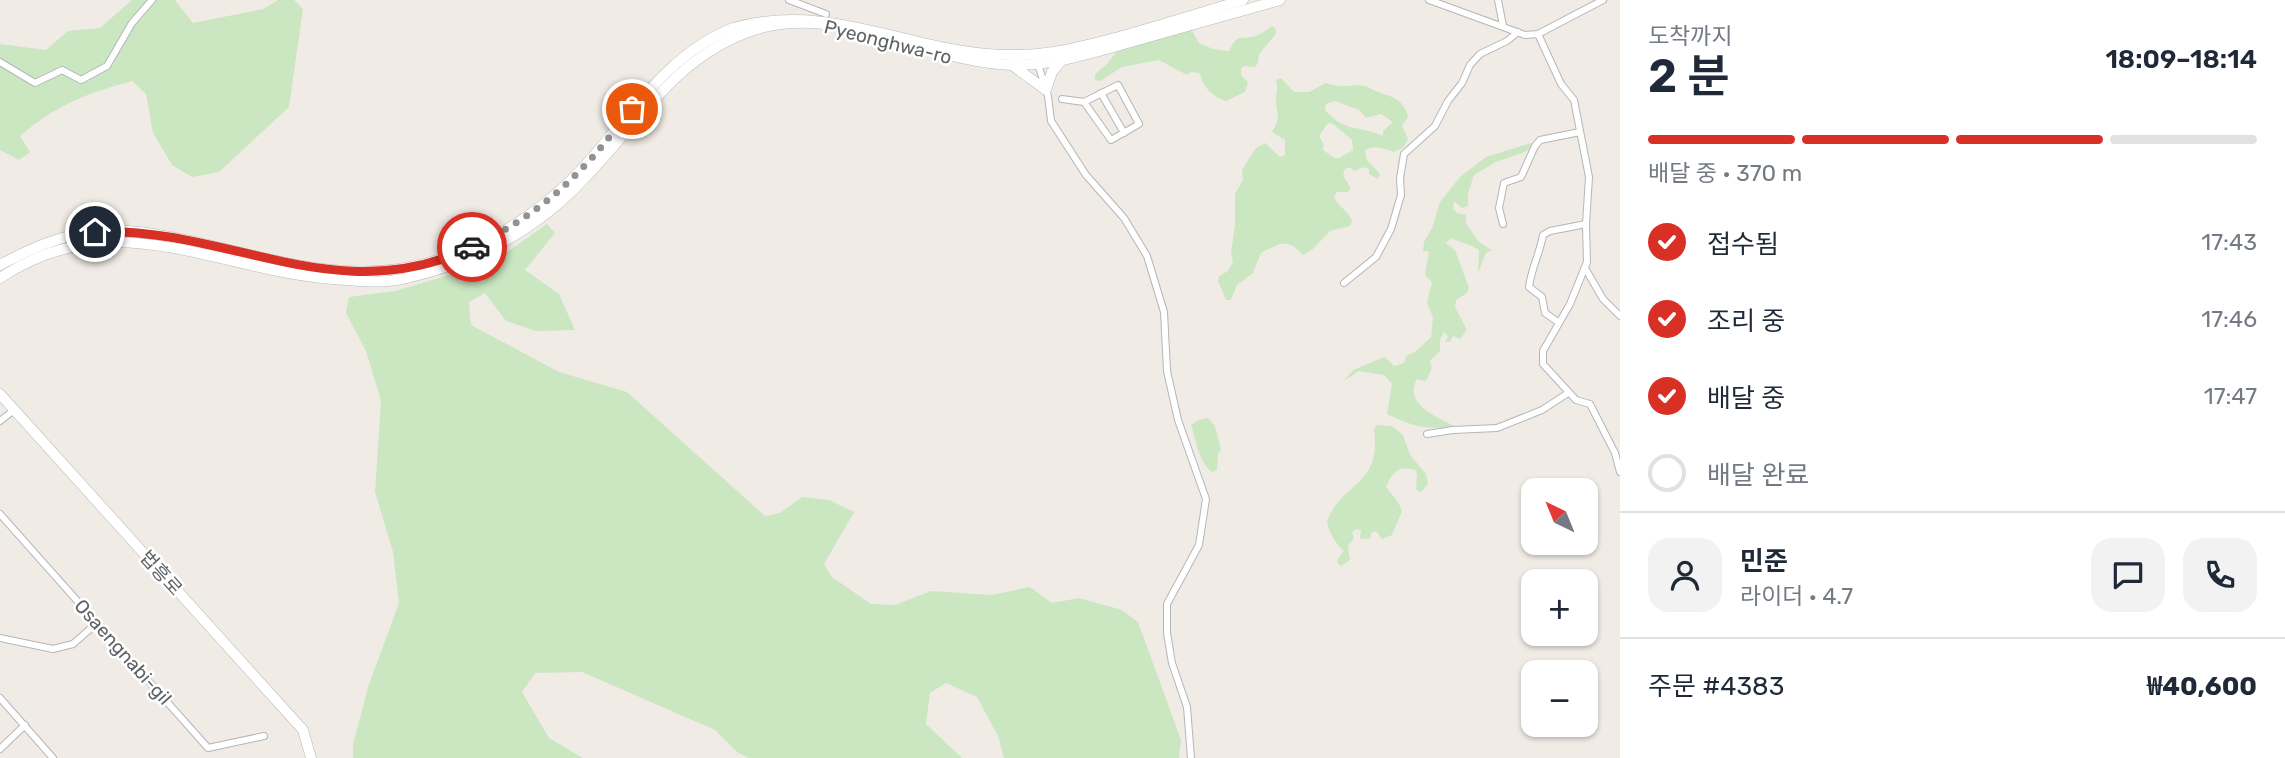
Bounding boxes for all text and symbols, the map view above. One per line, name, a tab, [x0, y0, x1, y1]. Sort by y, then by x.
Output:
street label: Pyeonghwa-ro	[822, 15, 954, 69]
text: 도착까지	[1648, 22, 1733, 50]
text: 18:09–18:14	[2105, 44, 2257, 75]
text: 2 분	[1648, 49, 1730, 104]
pin	[602, 79, 662, 139]
icon: bag	[613, 90, 651, 128]
text: 배달 중 · 370 m	[1648, 159, 1802, 187]
pin	[65, 202, 125, 262]
courier	[437, 212, 507, 282]
icon: home	[76, 213, 114, 251]
icon: check	[1648, 223, 1686, 261]
icon: car	[453, 228, 491, 266]
text: 17:43	[2201, 228, 2257, 256]
text: 접수됨	[1707, 229, 1779, 260]
icon: check	[1648, 300, 1686, 338]
text: 17:46	[2201, 305, 2257, 333]
text: 조리 중	[1707, 306, 1785, 337]
icon: check	[1648, 377, 1686, 415]
text: 17:47	[2204, 382, 2257, 410]
text: 배달 중	[1707, 383, 1785, 414]
text: 배달 완료	[1707, 460, 1809, 491]
north arrow	[1521, 478, 1598, 555]
map controls	[1521, 478, 1598, 737]
button: person	[1648, 538, 1722, 612]
button: chat	[2091, 538, 2165, 612]
button: phone	[2183, 538, 2257, 612]
street label: 법흥로	[135, 546, 187, 600]
text: 민준	[1740, 546, 1788, 577]
button: +	[1521, 569, 1598, 646]
text: 라이더 · 4.7	[1740, 582, 1853, 610]
street label: Osaengnabi-gil	[70, 594, 176, 710]
button: −	[1521, 660, 1598, 737]
text: 주문 #4383	[1648, 671, 1784, 702]
text: ₩40,600	[2147, 671, 2257, 702]

